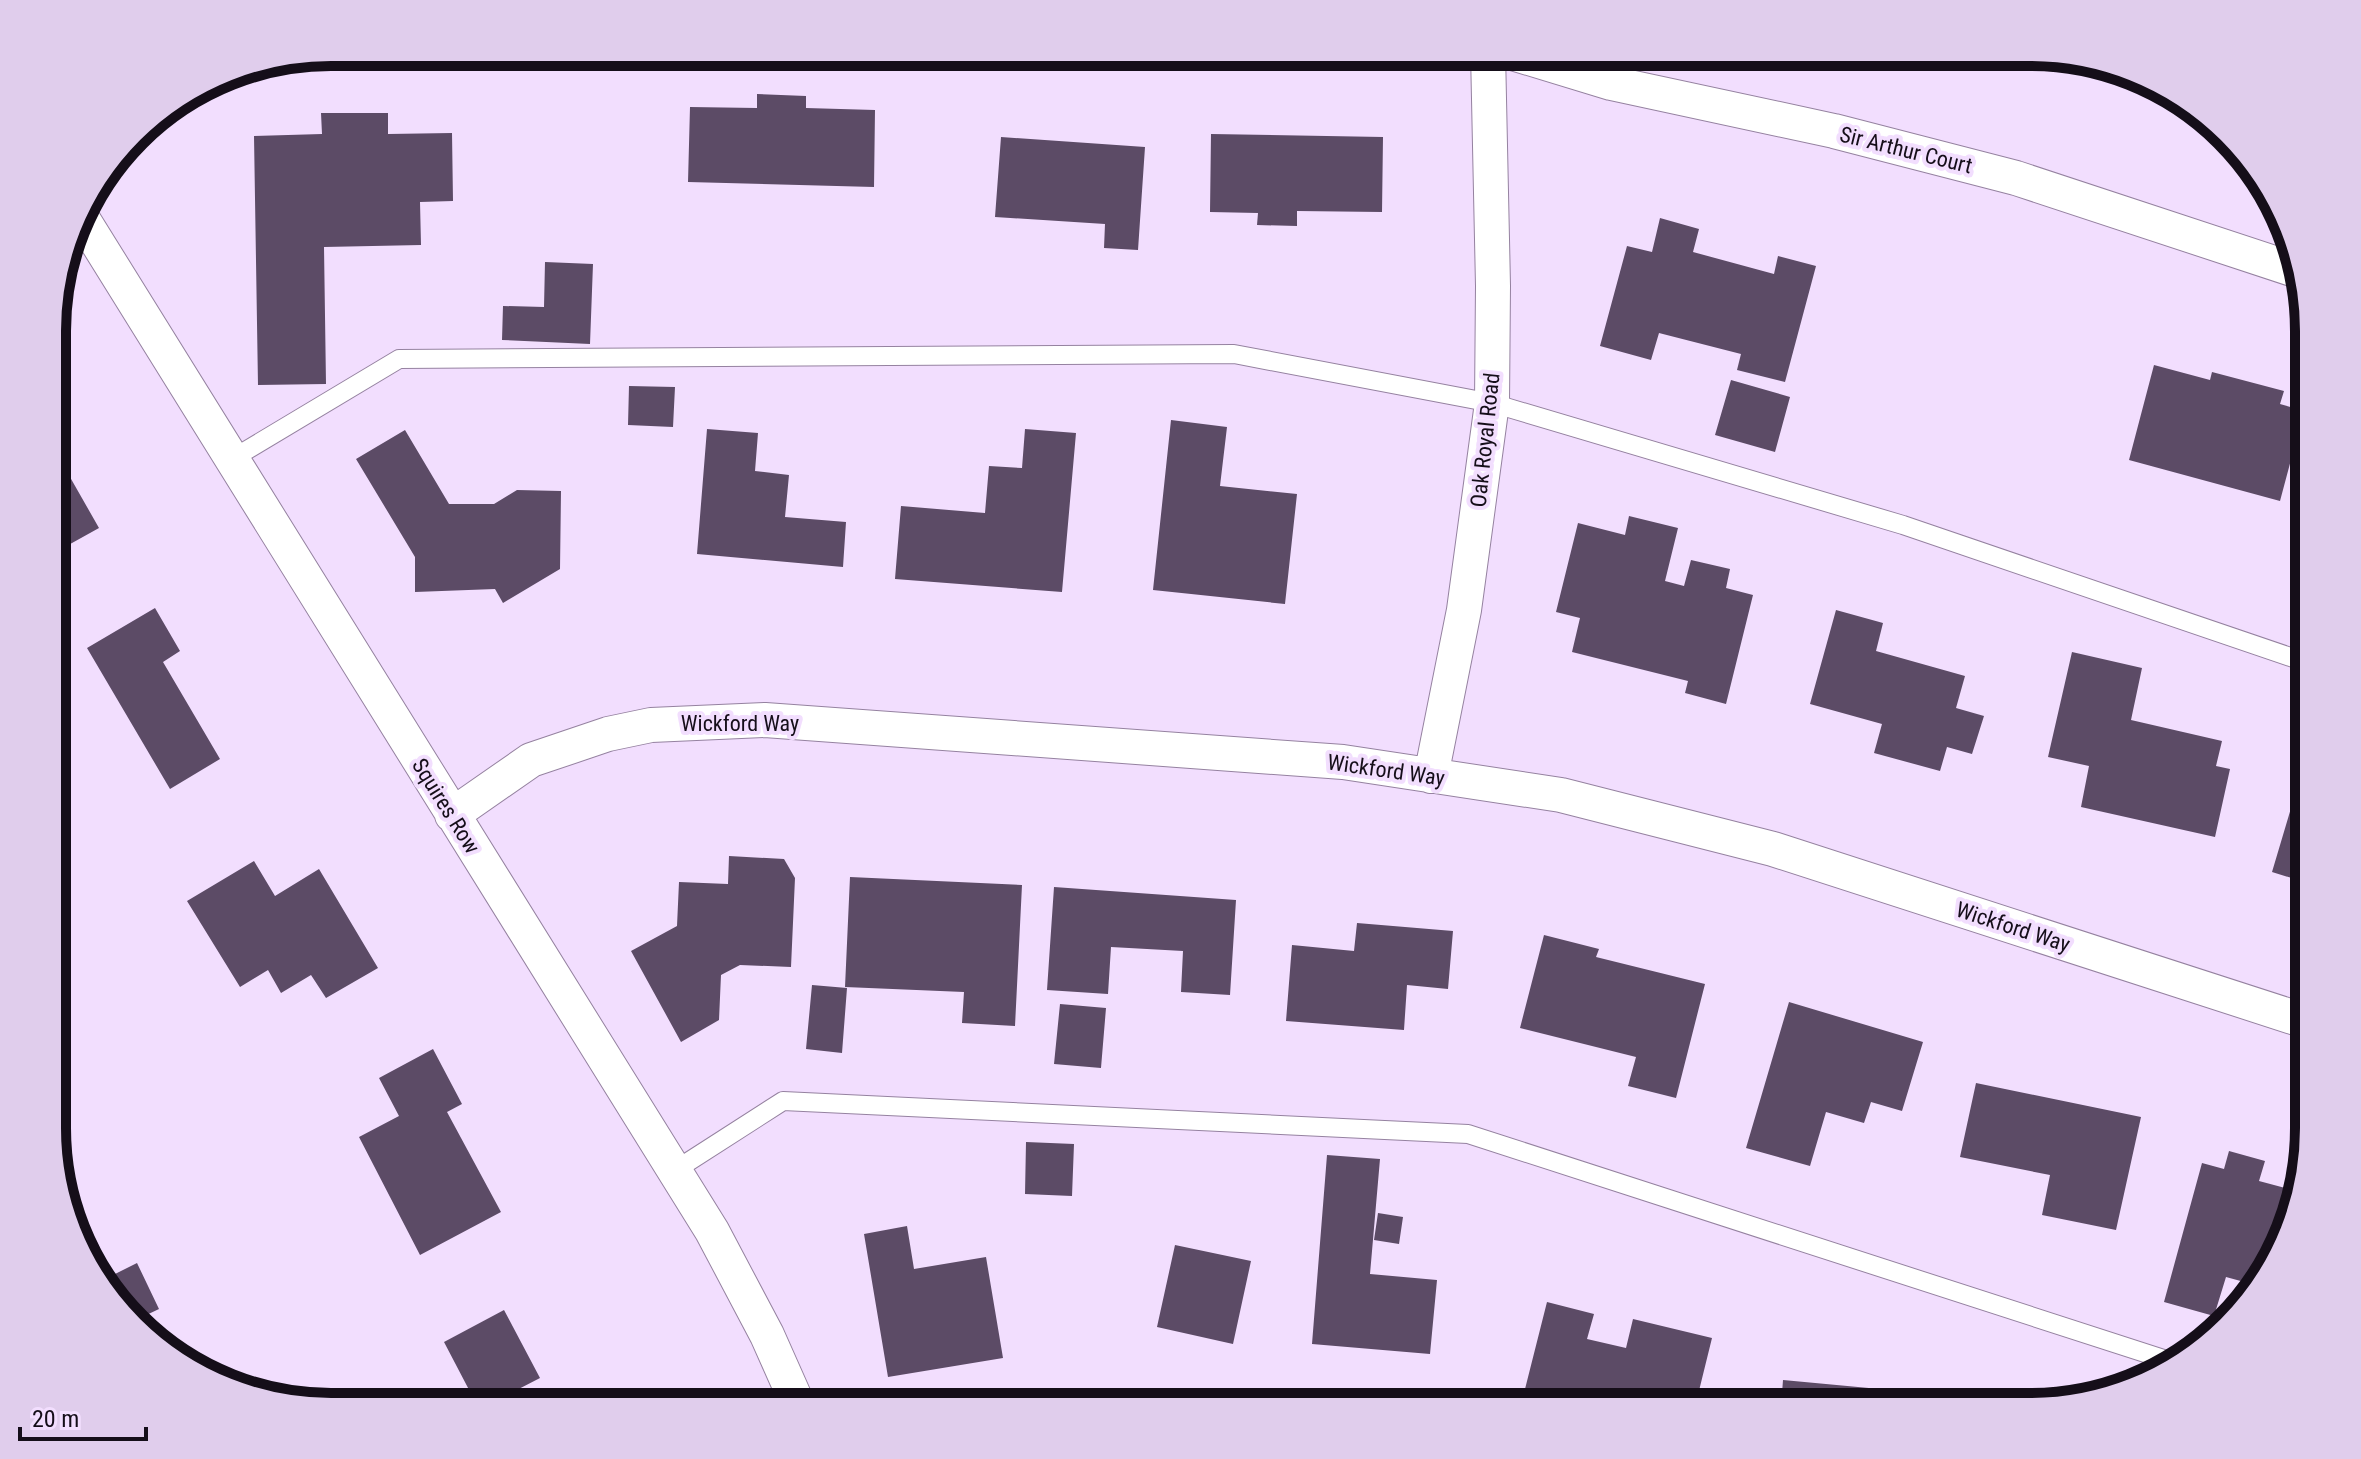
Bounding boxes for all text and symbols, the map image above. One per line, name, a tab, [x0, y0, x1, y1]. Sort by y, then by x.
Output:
street label: Sir Arthur Court	[1837, 121, 1975, 179]
street label: Oak Royal Road	[1466, 372, 1504, 508]
street label: Wickford Way	[681, 711, 799, 736]
street label: Wickford Way	[1326, 749, 1446, 791]
street label: Squires Row	[407, 754, 485, 858]
street label: Wickford Way	[1953, 897, 2073, 957]
scale bar	[20, 1391, 146, 1441]
text: 20 m	[32, 1405, 79, 1433]

